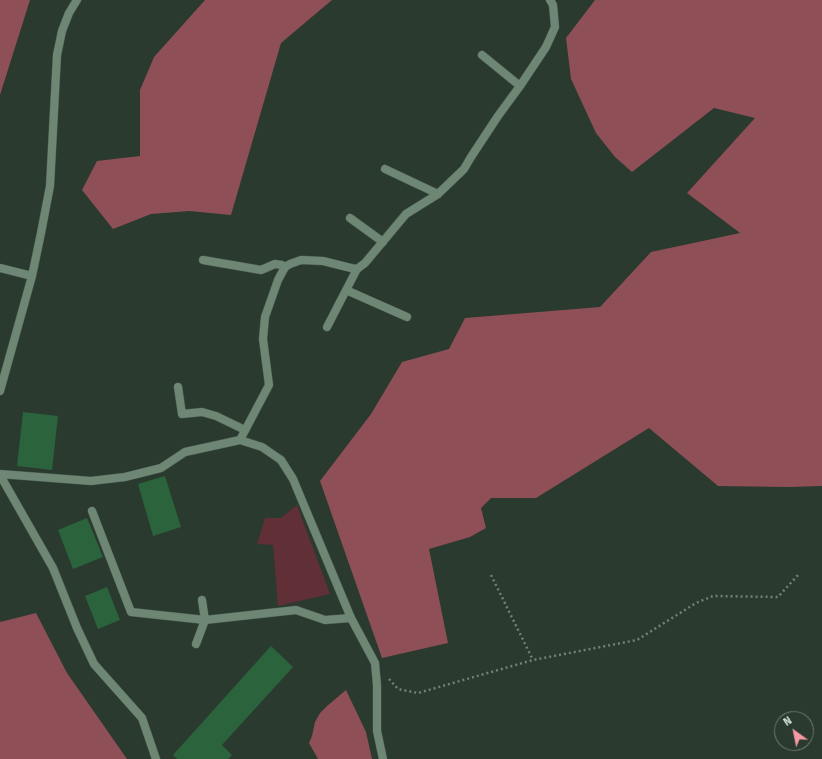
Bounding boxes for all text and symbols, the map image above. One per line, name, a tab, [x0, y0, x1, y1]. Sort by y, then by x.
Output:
north arrow	[774, 711, 814, 751]
text: N	[781, 714, 794, 729]

